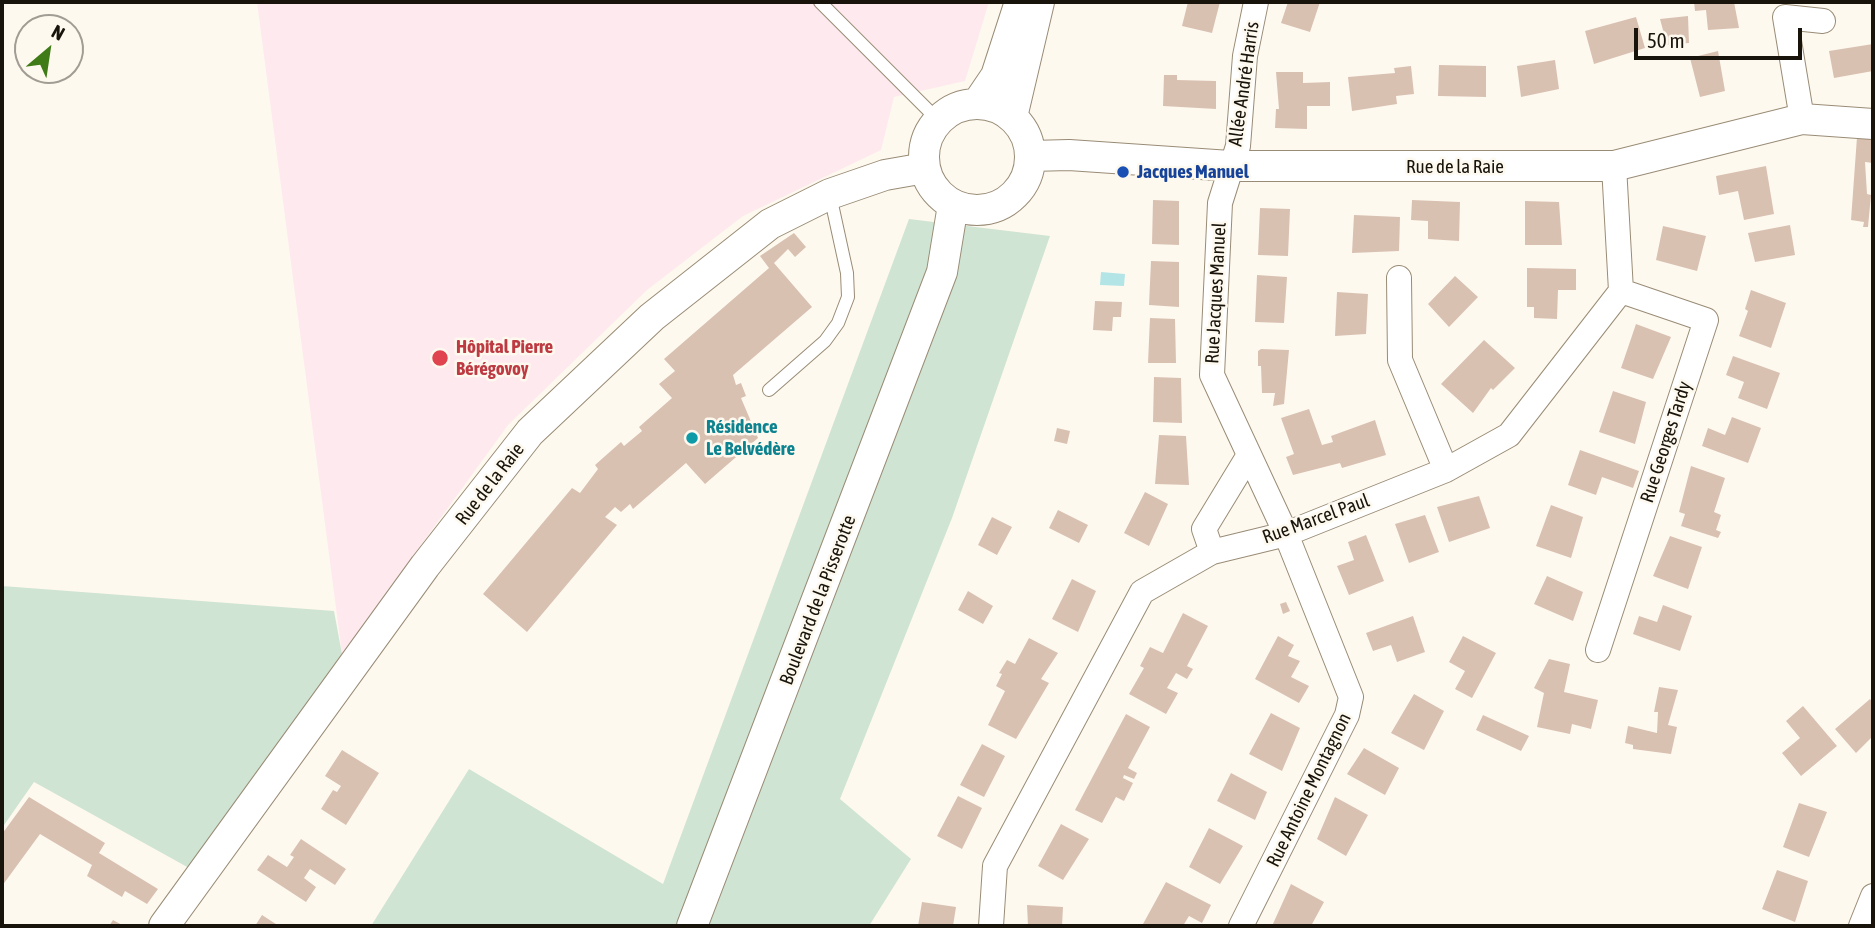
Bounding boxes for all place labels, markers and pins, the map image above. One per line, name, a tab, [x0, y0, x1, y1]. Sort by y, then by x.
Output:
place label: Jacques Manuel	[1137, 161, 1249, 183]
marker: Jacques Manuel	[1115, 164, 1131, 180]
place label: Hôpital Pierre Bérégovoy	[456, 336, 553, 380]
marker: Hôpital Pierre Bérégovoy	[430, 348, 450, 368]
place label: Résidence Le Belvédère	[706, 416, 795, 460]
marker: Résidence Le Belvédère	[684, 430, 700, 446]

